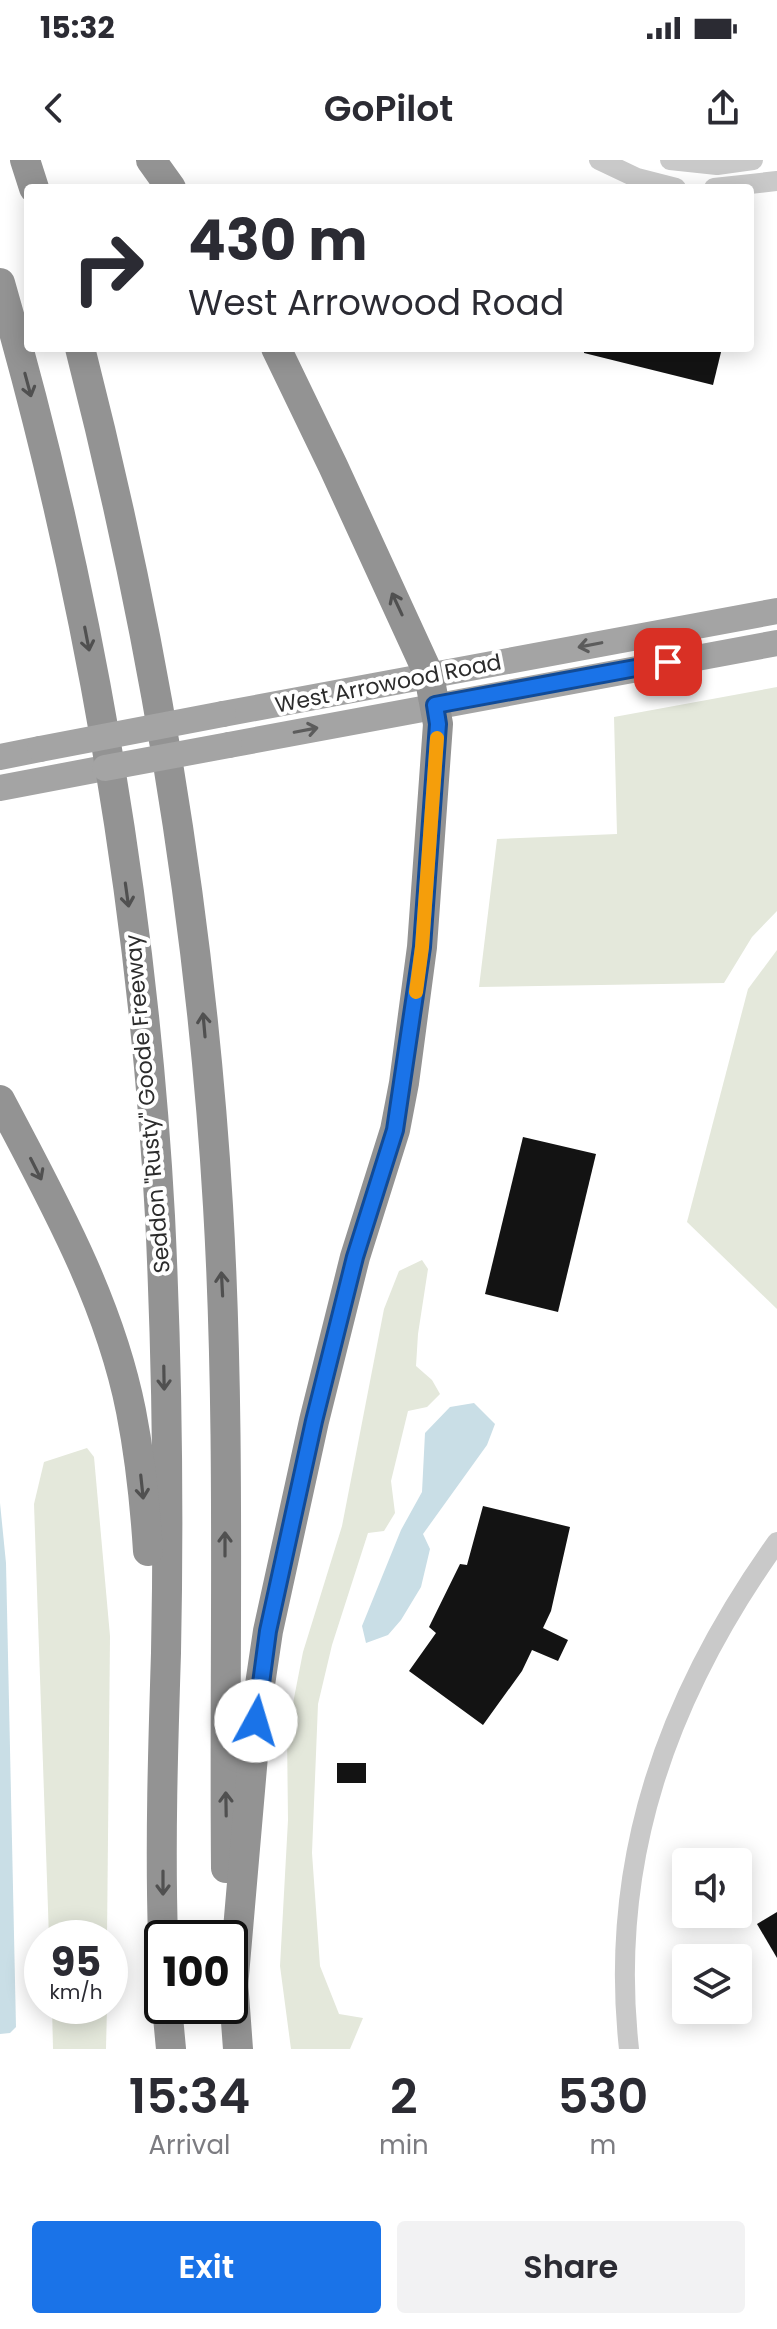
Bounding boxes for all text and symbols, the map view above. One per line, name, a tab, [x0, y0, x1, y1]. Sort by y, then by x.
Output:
text: 15:32	[40, 6, 115, 49]
text: GoPilot	[324, 83, 453, 134]
icon: back	[32, 86, 76, 130]
icon: share	[701, 86, 745, 130]
text: 430 m	[188, 201, 367, 280]
icon: right	[56, 216, 160, 320]
text: West Arrowood Road	[188, 277, 564, 328]
one-way arrow	[21, 372, 36, 398]
one-way arrow	[389, 592, 404, 616]
one-way arrow	[80, 625, 95, 651]
pin	[634, 628, 702, 696]
one-way arrow	[578, 638, 603, 653]
icon: arrive	[646, 640, 690, 684]
street label: West Arrowood Road	[272, 646, 504, 721]
one-way arrow	[292, 722, 318, 737]
one-way arrow	[120, 882, 135, 908]
street label: Seddon "Rusty" Goode Freeway	[117, 933, 178, 1275]
one-way arrow	[196, 1012, 211, 1039]
one-way arrow	[29, 1157, 45, 1181]
one-way arrow	[214, 1271, 229, 1298]
one-way arrow	[157, 1364, 172, 1391]
one-way arrow	[135, 1474, 150, 1500]
one-way arrow	[217, 1531, 233, 1558]
position arrow	[214, 1679, 298, 1763]
one-way arrow	[218, 1791, 234, 1818]
map controls	[672, 1848, 752, 2024]
button: sound	[672, 1848, 752, 1928]
one-way arrow	[155, 1869, 171, 1896]
speed limit sign: 100	[144, 1920, 248, 2024]
text: 95	[51, 1934, 101, 1990]
button: layers	[672, 1944, 752, 2024]
text: km/h	[49, 1978, 103, 2006]
text: 15:34	[129, 2063, 250, 2130]
text: 2	[390, 2063, 418, 2130]
text: 530	[558, 2063, 648, 2130]
text: Arrival	[149, 2127, 230, 2163]
text: min	[379, 2127, 429, 2163]
text: m	[589, 2127, 616, 2163]
button: Exit	[32, 2221, 381, 2313]
button: Share	[397, 2221, 745, 2313]

